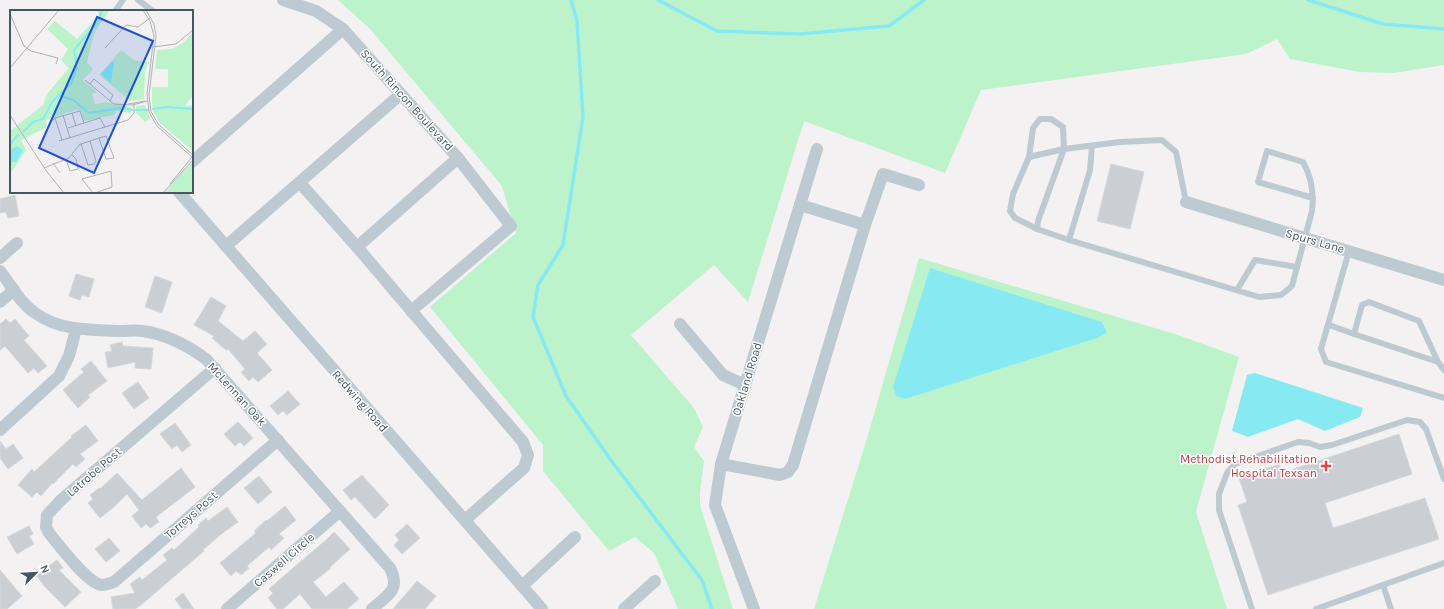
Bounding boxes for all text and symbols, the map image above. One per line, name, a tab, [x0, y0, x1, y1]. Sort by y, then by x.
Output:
inset map	[10, 10, 193, 193]
street label: South Rincon Boulevard	[358, 46, 456, 154]
street label: Spurs Lane	[1284, 226, 1346, 256]
street label: Oakland Road	[729, 341, 765, 417]
street label: McLennan Oak	[205, 359, 269, 429]
street label: Redwing Road	[329, 367, 391, 435]
street label: Latrobe Post	[64, 444, 125, 500]
place label: Methodist Rehabilitation Hospital Texsan	[1180, 452, 1317, 480]
marker: Methodist Rehabilitation Hospital Texsan	[1320, 460, 1332, 472]
street label: Torreys Post	[162, 488, 221, 542]
street label: Caswell Circle	[251, 530, 317, 590]
north arrow	[16, 553, 56, 593]
text: N	[37, 563, 52, 575]

